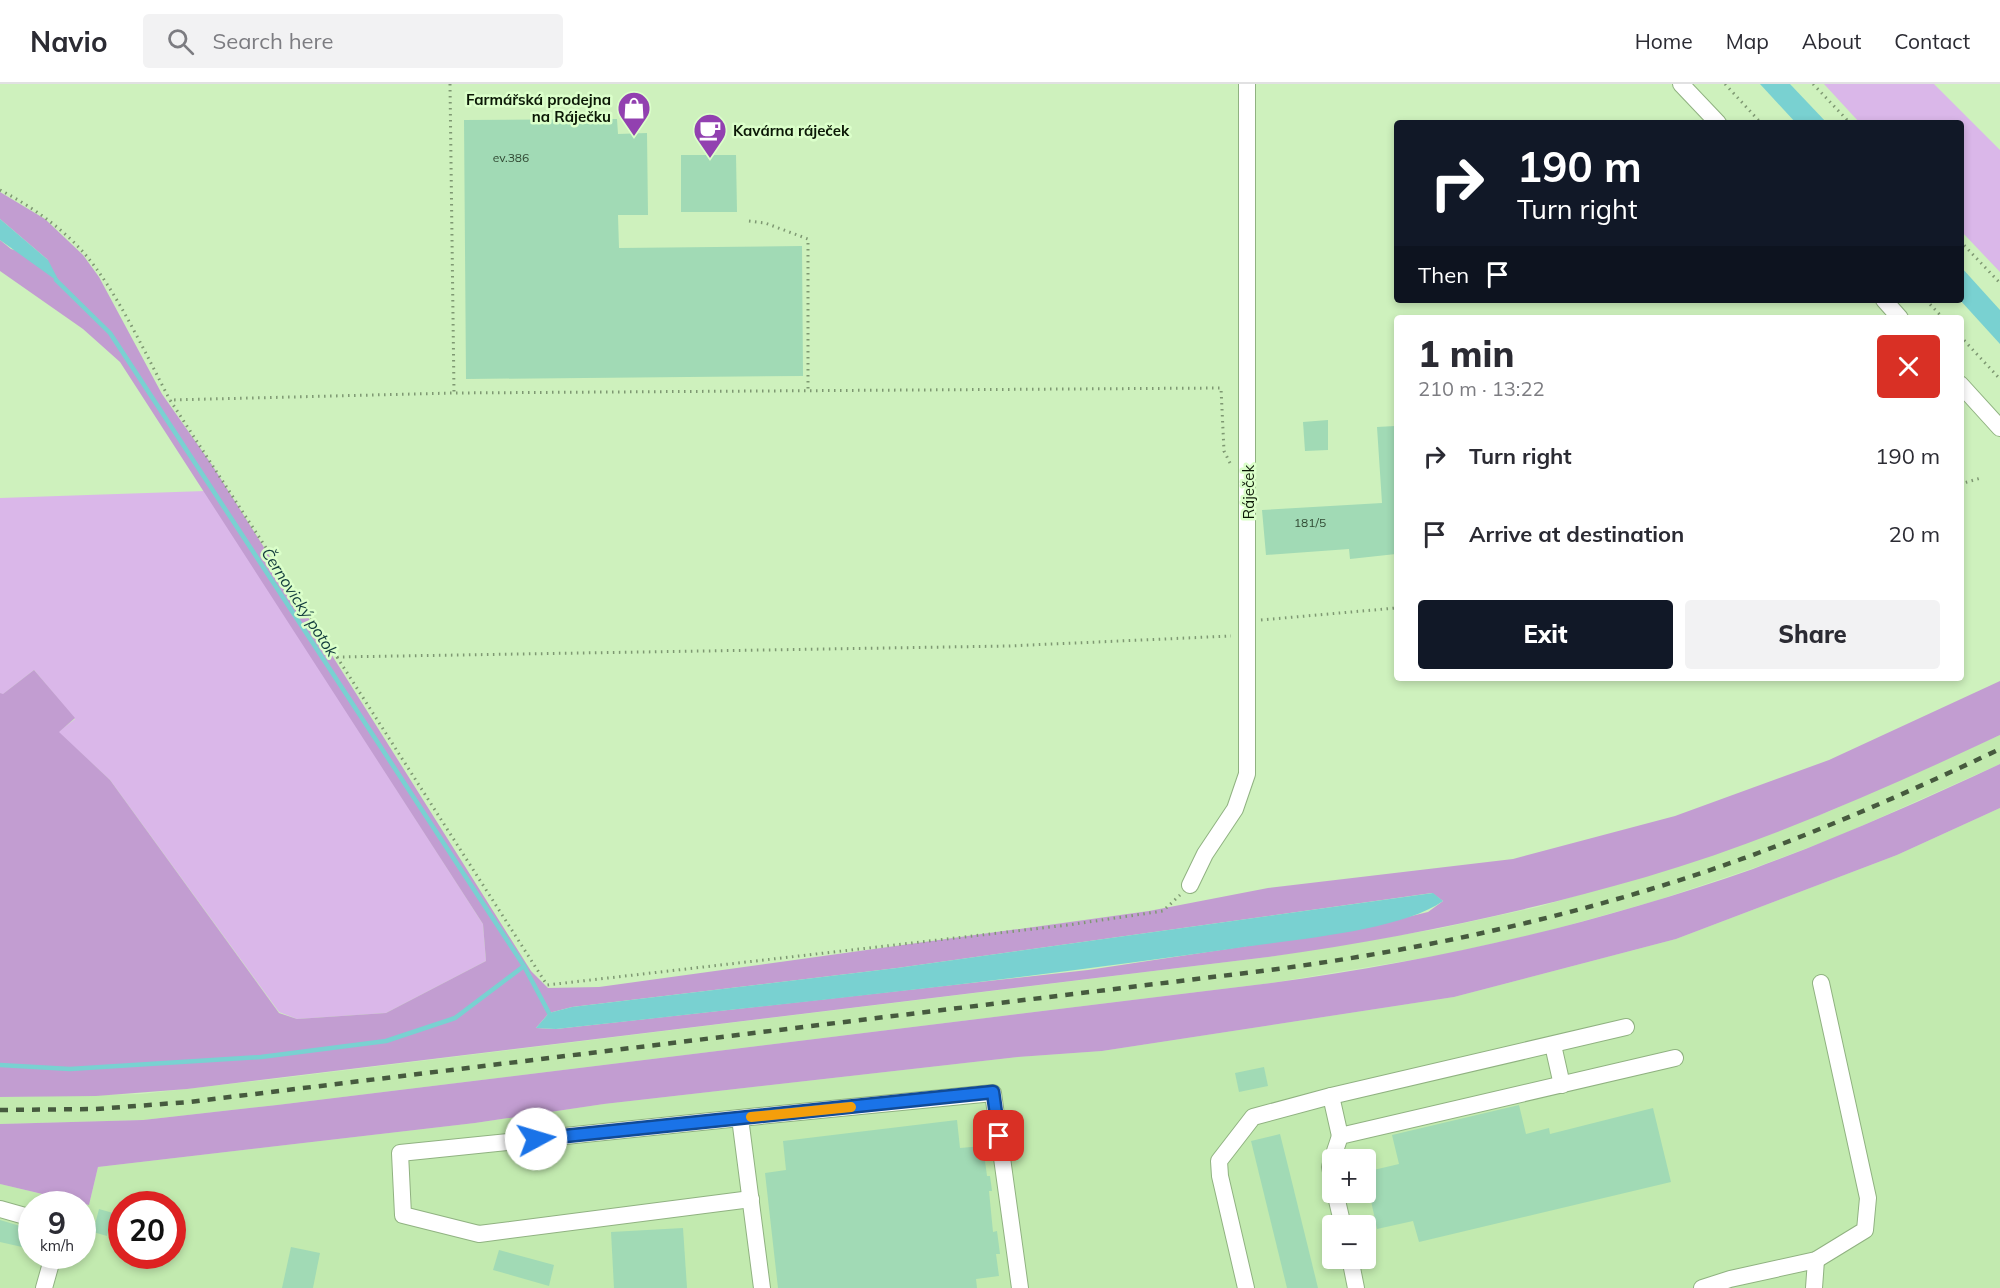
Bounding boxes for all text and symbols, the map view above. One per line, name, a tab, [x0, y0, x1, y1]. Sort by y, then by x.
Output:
search box	[143, 14, 563, 68]
text: Navio	[30, 24, 107, 59]
icon: search	[164, 25, 197, 58]
text: Search here	[212, 27, 333, 55]
text: Home	[1635, 28, 1693, 54]
text: Map	[1726, 28, 1769, 54]
text: About	[1802, 28, 1861, 54]
text: Contact	[1894, 28, 1970, 54]
place label: Farmářská prodejna na Ráječku	[466, 90, 611, 126]
shop icon: Farmářská prodejna na Ráječku	[616, 90, 652, 137]
cafe icon: Kavárna ráječek	[692, 112, 728, 159]
place label: Kavárna ráječek	[733, 121, 850, 140]
text: 190 m	[1517, 140, 1642, 193]
icon: right	[1418, 144, 1496, 222]
house number: ev.386	[493, 150, 529, 165]
text: Turn right	[1517, 192, 1637, 226]
icon: arrive	[1481, 258, 1514, 291]
text: Then	[1418, 261, 1469, 289]
text: 1 min	[1418, 331, 1514, 376]
button: close	[1877, 335, 1940, 398]
text: 210 m · 13:22	[1418, 376, 1544, 401]
icon: right	[1418, 440, 1451, 473]
text: Turn right	[1469, 442, 1572, 470]
text: 190 m	[1875, 442, 1940, 470]
street label: Ráječek	[1239, 465, 1258, 519]
house number: 181/5	[1294, 515, 1326, 530]
icon: arrive	[1418, 518, 1451, 551]
text: Arrive at destination	[1469, 520, 1684, 548]
text: 20 m	[1889, 520, 1940, 548]
water label: Černovický potok	[257, 544, 343, 661]
button: Exit	[1418, 600, 1673, 669]
button: Share	[1685, 600, 1940, 669]
position arrow	[504, 1107, 568, 1171]
pin	[973, 1110, 1024, 1161]
icon: arrive	[982, 1119, 1015, 1152]
map controls	[1322, 1149, 1376, 1269]
button: +	[1322, 1149, 1376, 1203]
speed limit sign: 20	[108, 1191, 186, 1269]
text: 9	[48, 1204, 66, 1242]
button: −	[1322, 1215, 1376, 1269]
text: km/h	[40, 1236, 74, 1255]

